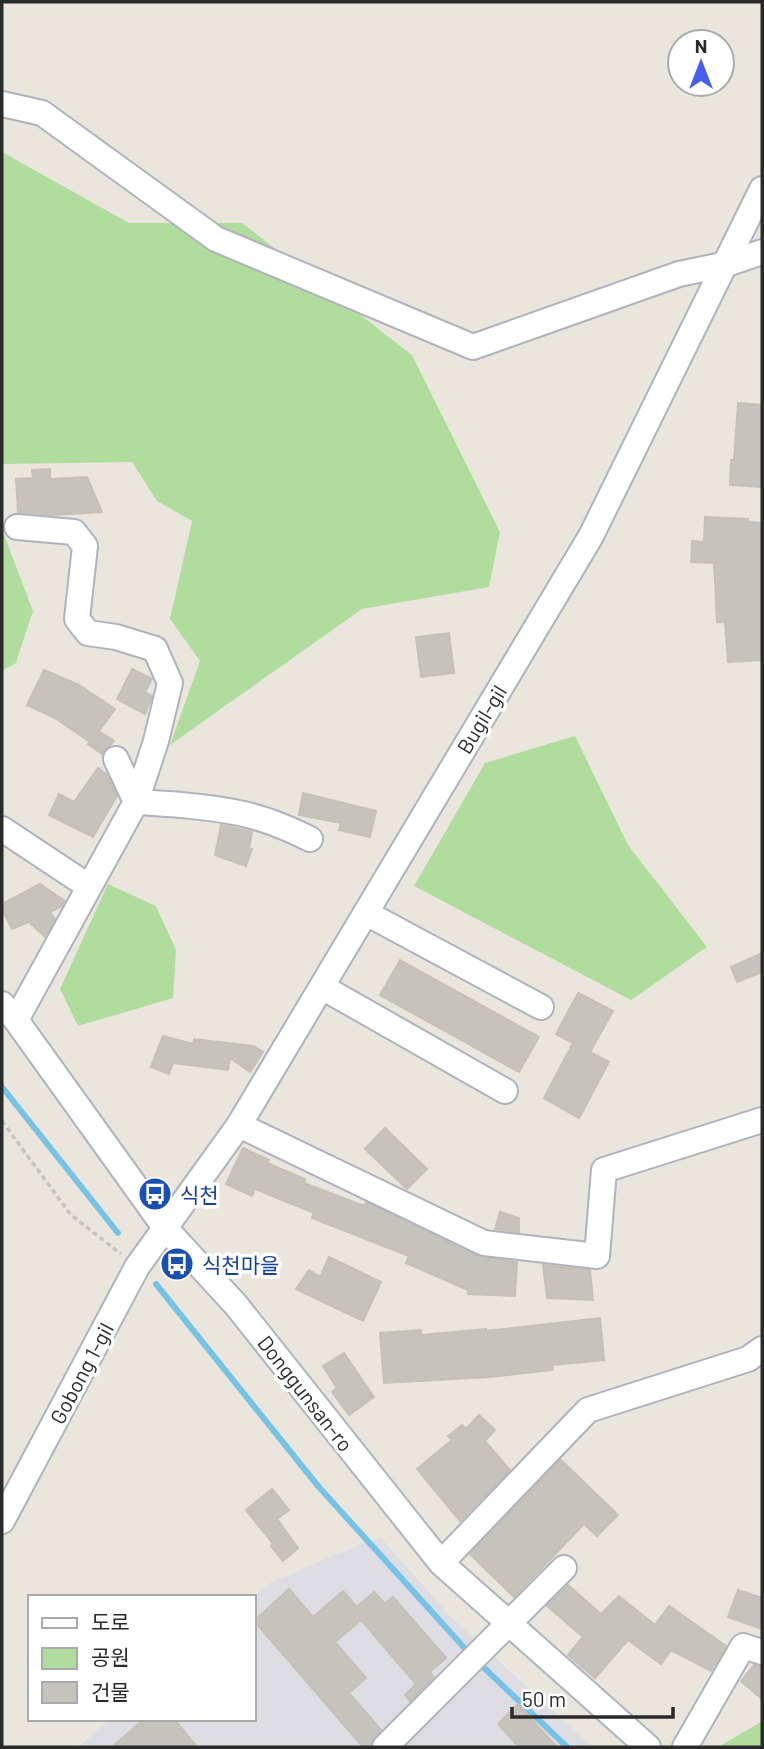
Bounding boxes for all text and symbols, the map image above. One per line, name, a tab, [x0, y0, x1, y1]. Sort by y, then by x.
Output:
north arrow	[666, 28, 736, 98]
text: N	[695, 34, 707, 57]
street label: Bugil-gil	[451, 680, 511, 758]
bus stop icon: 식천	[136, 1175, 174, 1213]
place label: 식천	[180, 1182, 219, 1207]
bus stop icon: 식천마을	[158, 1245, 196, 1283]
place label: 식천마을	[202, 1252, 279, 1277]
street label: Gobong 1-gil	[44, 1318, 118, 1428]
street label: Donggunsan-ro	[253, 1330, 359, 1456]
legend	[28, 1595, 256, 1721]
text: 도로	[91, 1609, 130, 1634]
text: 공원	[91, 1644, 130, 1669]
scale bar	[512, 1676, 673, 1720]
text: 건물	[91, 1679, 130, 1704]
text: 50 m	[522, 1686, 566, 1711]

